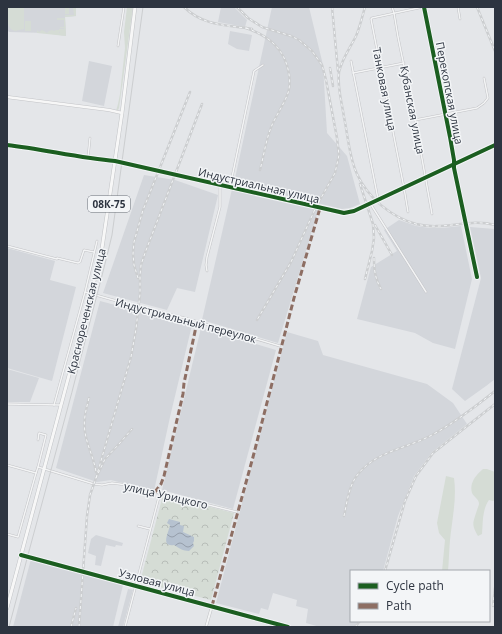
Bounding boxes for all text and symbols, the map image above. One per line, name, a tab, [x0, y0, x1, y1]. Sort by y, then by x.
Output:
street label: Перекопская улица	[433, 41, 467, 145]
street label: Танковая улица	[370, 46, 400, 132]
street label: Кубанская улица	[397, 65, 429, 155]
street label: Индустриальная улица	[197, 164, 321, 206]
road number: 08К-75	[88, 196, 130, 212]
street label: Краснореченская улица	[63, 247, 109, 375]
street label: Индустриальный переулок	[114, 294, 259, 346]
street label: улица Урицкого	[123, 478, 210, 512]
street label: Узловая улица	[117, 565, 197, 599]
legend	[350, 570, 490, 622]
text: Cycle path	[386, 577, 444, 594]
text: Path	[386, 597, 412, 614]

